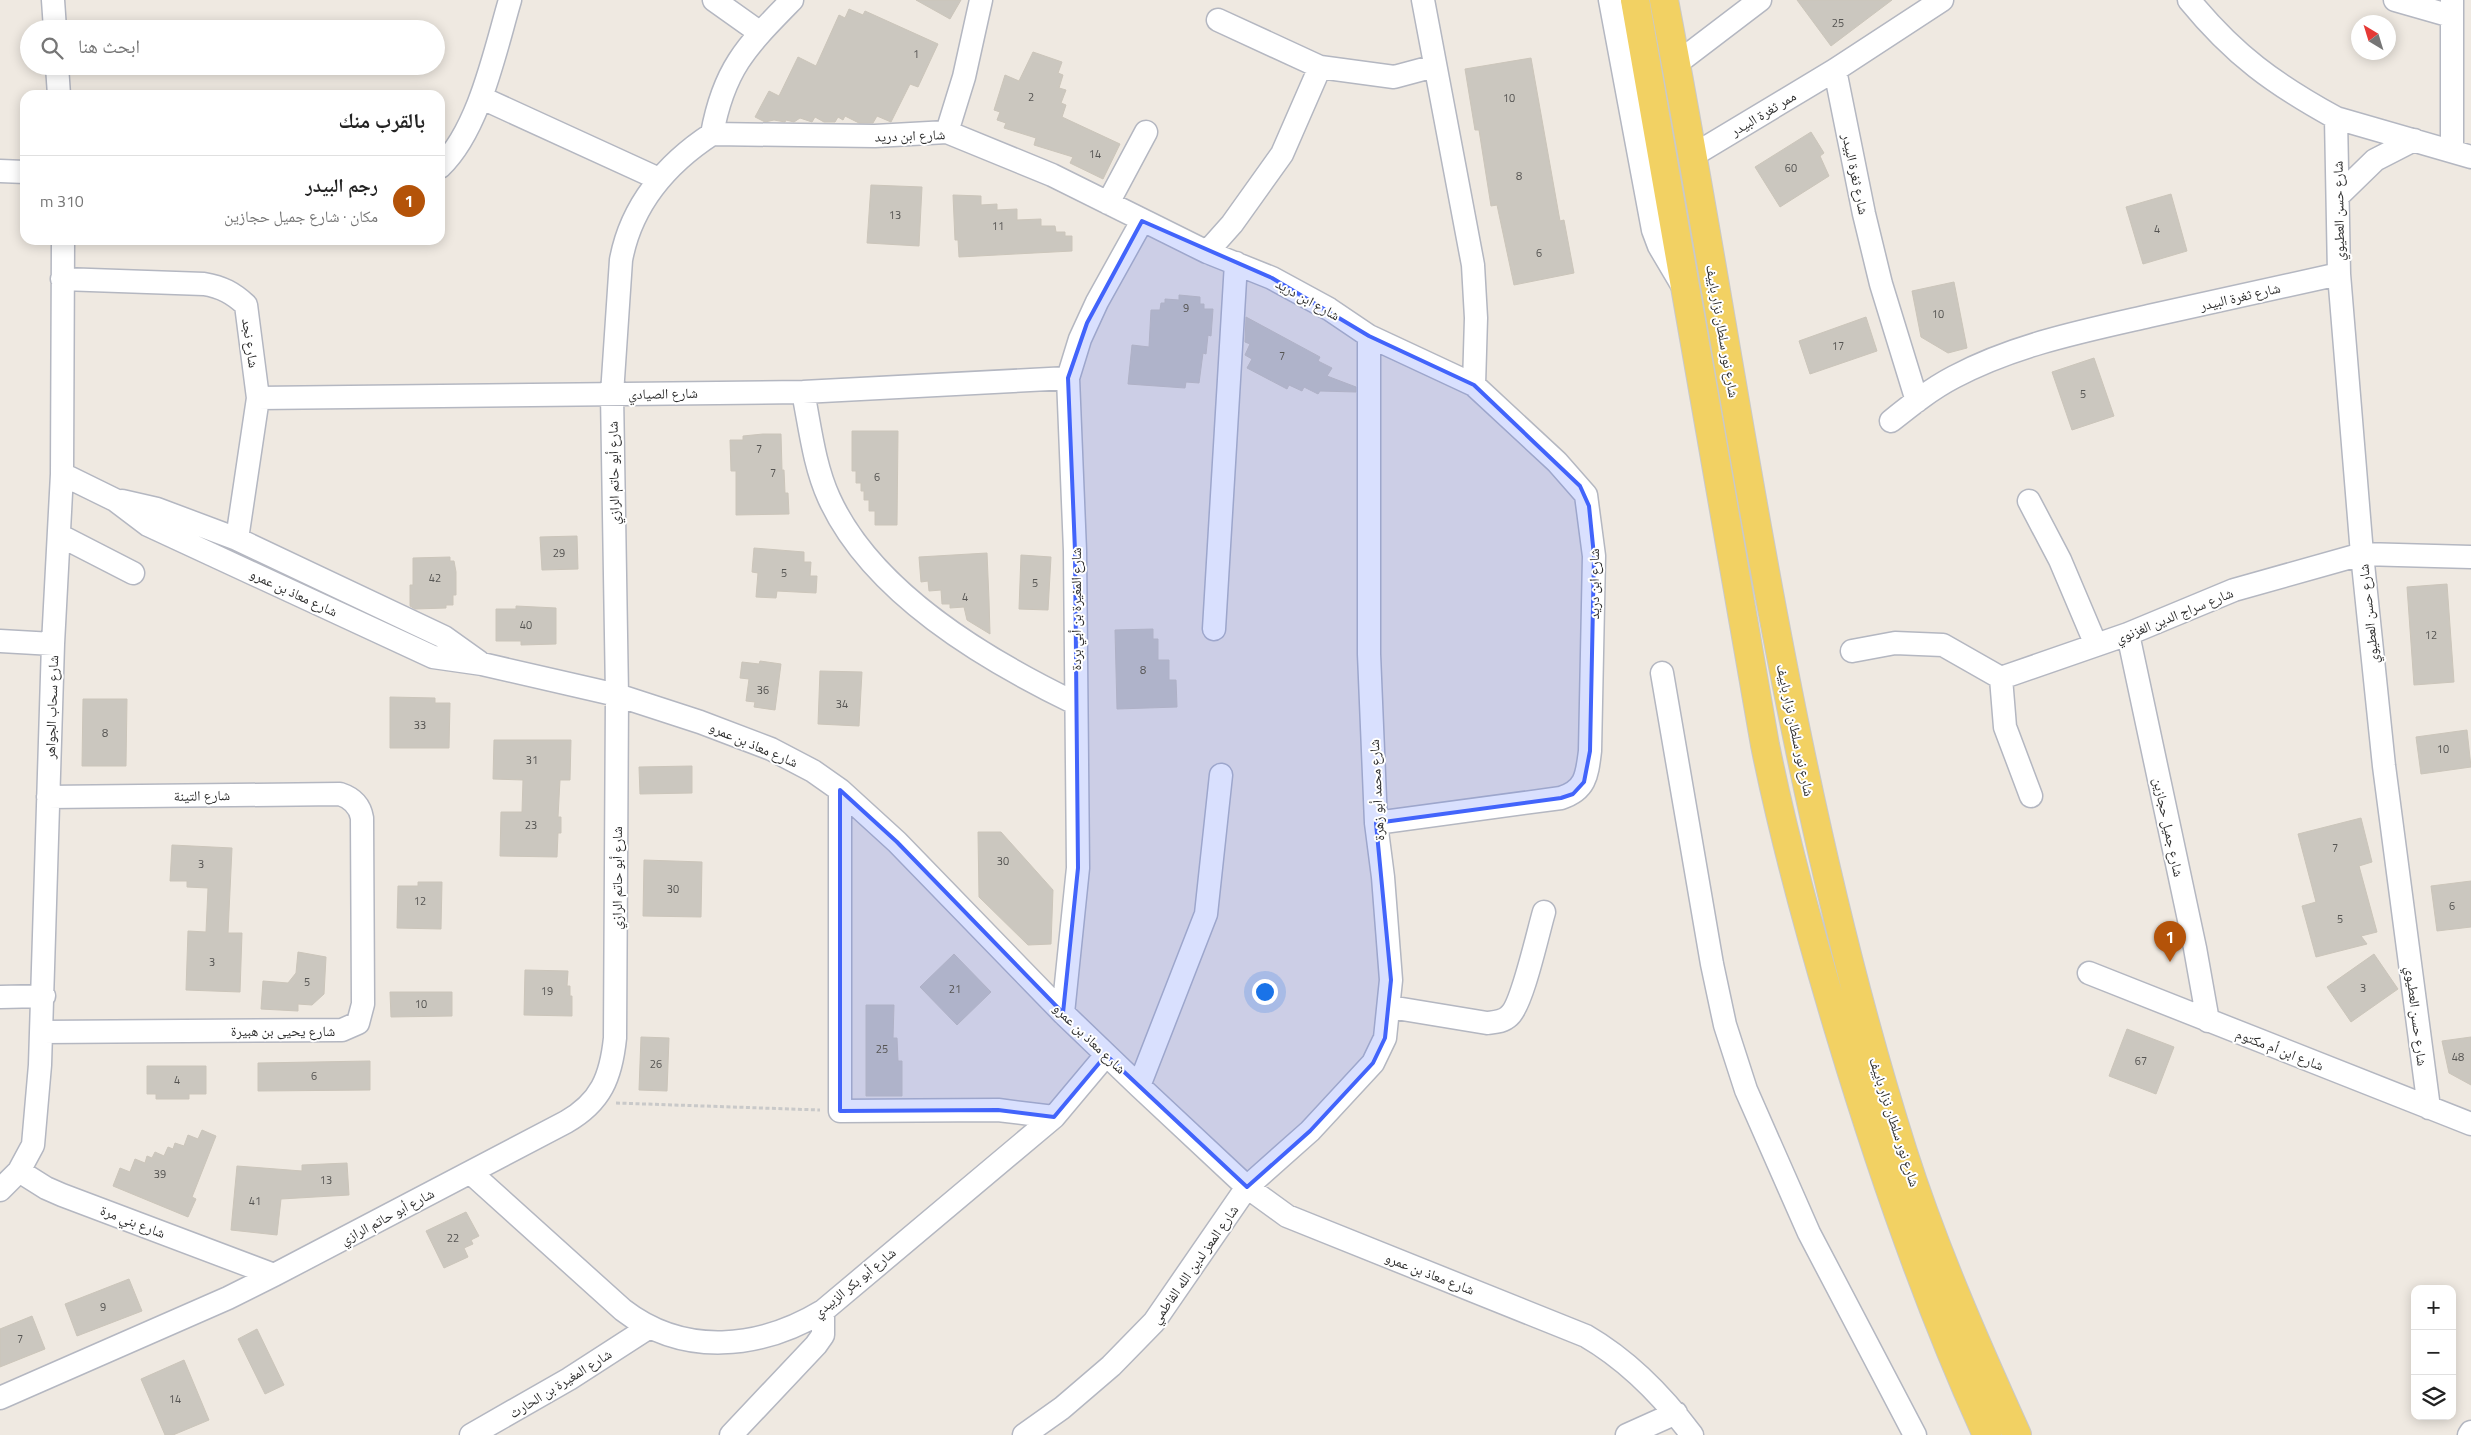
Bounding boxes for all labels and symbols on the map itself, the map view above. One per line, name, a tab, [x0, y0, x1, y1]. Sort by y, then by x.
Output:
house number: 25	[1832, 15, 1844, 31]
north arrow	[2351, 15, 2396, 60]
house number: 1	[913, 46, 919, 62]
street label: ممر ثغرة البيدر	[1725, 85, 1800, 141]
house number: 2	[1028, 89, 1034, 105]
house number: 10	[1503, 90, 1515, 106]
street label: شارع ابن دريد	[874, 123, 946, 147]
street label: شارع ثغرة البيدر	[1837, 131, 1875, 216]
house number: 14	[1089, 146, 1101, 162]
house number: 60	[1785, 160, 1797, 176]
street label: شارع حسن العطيوي	[2327, 161, 2351, 261]
house number: 8	[1516, 168, 1522, 184]
house number: 13	[889, 207, 901, 223]
house number: 11	[992, 218, 1004, 234]
house number: 4	[2154, 221, 2160, 237]
house number: 6	[1536, 245, 1542, 261]
street label: شارع نور سلطان نزار باييف	[1701, 263, 1745, 399]
street label: شارع ابن دريد	[1272, 273, 1344, 325]
street label: شارع ثغرة البيدر	[2197, 277, 2282, 316]
house number: 9	[1183, 300, 1189, 316]
house number: 10	[1932, 306, 1944, 322]
street label: شارع نجد	[237, 317, 265, 369]
house number: 17	[1832, 338, 1844, 354]
house number: 7	[1279, 348, 1285, 364]
street label: شارع الصيادي	[628, 382, 698, 406]
house number: 5	[2080, 386, 2086, 402]
street label: شارع أبو حاتم الرازي	[602, 421, 626, 525]
house number: 7	[756, 441, 762, 457]
house number: 7	[770, 465, 776, 481]
house number: 6	[874, 469, 880, 485]
house number: 29	[553, 545, 565, 561]
street label: شارع المغيرة بن أبي بردة	[1065, 547, 1087, 671]
street label: شارع ابن دريد	[1583, 549, 1604, 619]
street label: شارع معاذ بن عمرو	[247, 563, 341, 621]
street label: شارع حسن العطيوي	[2352, 563, 2385, 665]
house number: 5	[781, 565, 787, 581]
house number: 42	[429, 570, 441, 586]
house number: 5	[1032, 575, 1038, 591]
street label: شارع سراج الدين الغزنوي	[2112, 582, 2237, 650]
house number: 4	[962, 589, 968, 605]
house number: 40	[520, 617, 532, 633]
house number: 12	[2425, 627, 2437, 643]
street label: شارع سحاب الجواهر	[39, 655, 63, 760]
house number: 8	[1140, 662, 1146, 678]
street label: شارع نور سلطان نزار باييف	[1772, 662, 1820, 798]
house number: 36	[757, 682, 769, 698]
house number: 34	[836, 696, 848, 712]
street label: شارع معاذ بن عمرو	[706, 716, 802, 772]
house number: 33	[414, 717, 426, 733]
house number: 8	[102, 725, 108, 741]
street label: شارع محمد أبو زهرة	[1363, 739, 1389, 841]
house number: 10	[2437, 741, 2449, 757]
house number: 31	[526, 752, 538, 768]
street label: شارع جميل حجازين	[2148, 775, 2190, 879]
street label: شارع التينة	[174, 784, 230, 806]
house number: 23	[525, 817, 537, 833]
street label: شارع أبو حاتم الرازي	[606, 826, 628, 930]
house number: 7	[2332, 840, 2338, 856]
house number: 30	[997, 853, 1009, 869]
house number: 3	[198, 856, 204, 872]
house number: 30	[667, 881, 679, 897]
house number: 12	[414, 893, 426, 909]
house number: 6	[2449, 898, 2455, 914]
house number: 5	[2337, 911, 2343, 927]
pin: 1	[2154, 921, 2186, 962]
house number: 3	[209, 954, 215, 970]
street label: شارع حسن العطيوي	[2399, 965, 2434, 1067]
house number: 5	[304, 974, 310, 990]
your location	[1252, 979, 1278, 1005]
house number: 3	[2360, 980, 2366, 996]
house number: 21	[949, 981, 961, 997]
house number: 19	[541, 983, 553, 999]
house number: 10	[415, 996, 427, 1012]
street label: شارع معاذ بن عمرو	[1049, 998, 1131, 1078]
street label: شارع يحيى بن هبيرة	[231, 1020, 335, 1041]
street label: شارع ابن أم مكتوم	[2233, 1023, 2327, 1075]
house number: 25	[876, 1041, 888, 1057]
house number: 48	[2452, 1049, 2464, 1065]
house number: 67	[2135, 1053, 2147, 1069]
street label: شارع نور سلطان نزار باييف	[1864, 1055, 1926, 1189]
house number: 26	[650, 1056, 662, 1072]
house number: 6	[311, 1068, 317, 1084]
house number: 4	[174, 1072, 180, 1088]
house number: 39	[154, 1166, 166, 1182]
house number: 13	[320, 1172, 332, 1188]
street label: شارع أبو حاتم الرازي	[336, 1182, 438, 1251]
house number: 41	[249, 1193, 261, 1209]
street label: شارع بني مرة	[97, 1199, 169, 1244]
street label: شارع المعز لدين الله الفاطمي	[1145, 1200, 1244, 1329]
house number: 22	[447, 1230, 459, 1246]
street label: شارع أبو بكر الزبيدي	[808, 1242, 901, 1323]
street label: شارع معاذ بن عمرو	[1382, 1246, 1478, 1300]
house number: 9	[100, 1299, 106, 1315]
house number: 7	[17, 1331, 23, 1347]
street label: شارع المغيرة بن الحارث	[505, 1343, 615, 1423]
house number: 14	[169, 1391, 181, 1407]

